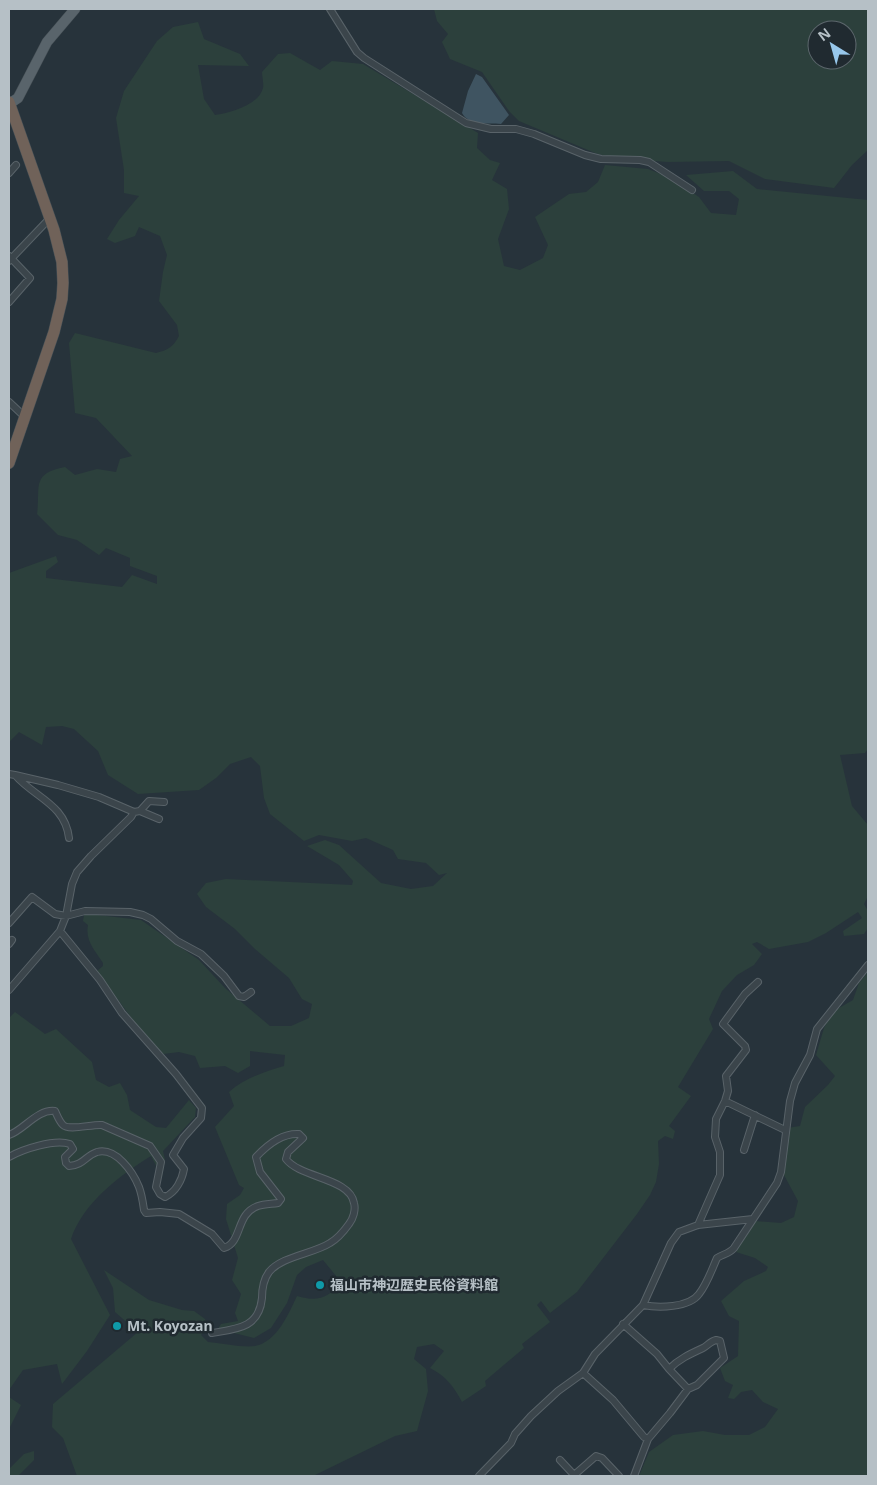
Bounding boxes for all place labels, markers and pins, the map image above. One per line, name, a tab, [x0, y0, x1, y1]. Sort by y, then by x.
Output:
place label: 福山市神辺歴史民俗資料館	[330, 1275, 498, 1294]
marker: 福山市神辺歴史民俗資料館	[314, 1279, 326, 1291]
place label: Mt. Koyozan	[127, 1316, 213, 1335]
marker: Mt. Koyozan	[111, 1320, 123, 1332]

